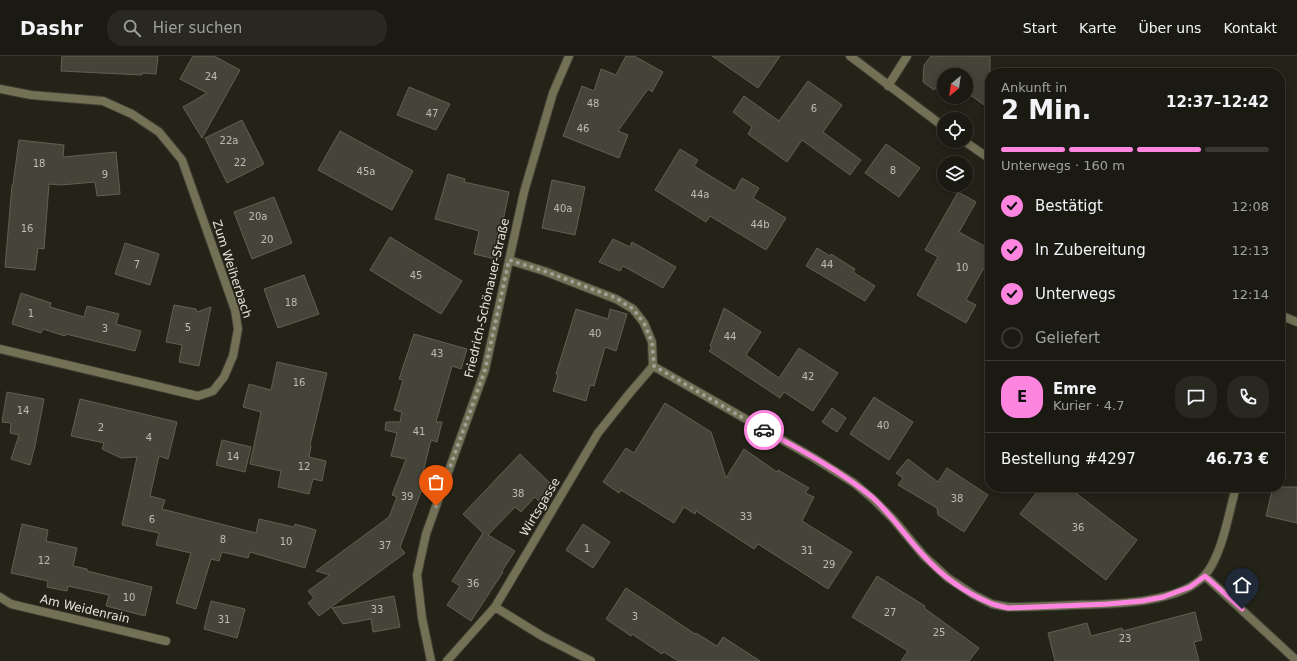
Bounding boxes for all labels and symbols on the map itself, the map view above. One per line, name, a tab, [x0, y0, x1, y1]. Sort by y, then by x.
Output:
north arrow	[937, 68, 973, 104]
house number: 24	[205, 71, 217, 82]
house number: 48	[587, 98, 599, 109]
house number: 6	[811, 103, 817, 114]
house number: 47	[426, 108, 438, 119]
house number: 46	[577, 123, 589, 134]
house number: 22a	[220, 135, 238, 146]
house number: 22	[234, 157, 246, 168]
house number: 18	[33, 158, 45, 169]
house number: 8	[890, 165, 896, 176]
house number: 45a	[357, 166, 375, 177]
house number: 9	[102, 169, 108, 180]
house number: 44a	[691, 189, 709, 200]
house number: 40a	[554, 203, 572, 214]
house number: 20a	[249, 211, 267, 222]
street label: Friedrich-Schönauer-Straße	[462, 217, 512, 379]
street label: Zum Weiherbach	[210, 218, 254, 320]
house number: 44b	[750, 219, 770, 230]
house number: 16	[21, 223, 33, 234]
house number: 20	[261, 234, 273, 245]
house number: 7	[134, 259, 140, 270]
house number: 44	[821, 259, 833, 270]
house number: 10	[956, 262, 968, 273]
house number: 45	[410, 270, 422, 281]
house number: 18	[285, 297, 297, 308]
house number: 1	[28, 308, 34, 319]
house number: 5	[185, 322, 191, 333]
house number: 3	[102, 323, 108, 334]
house number: 40	[589, 328, 601, 339]
house number: 44	[724, 331, 736, 342]
house number: 43	[431, 348, 443, 359]
house number: 42	[802, 371, 814, 382]
house number: 16	[293, 377, 305, 388]
house number: 14	[17, 405, 29, 416]
courier	[744, 410, 784, 450]
house number: 40	[877, 420, 889, 431]
house number: 2	[98, 422, 104, 433]
house number: 41	[413, 426, 425, 437]
house number: 4	[146, 432, 152, 443]
house number: 14	[227, 451, 239, 462]
house number: 12	[298, 461, 310, 472]
pin	[419, 465, 453, 506]
street label: Wirtsgasse	[517, 475, 563, 539]
house number: 38	[512, 488, 524, 499]
house number: 39	[401, 491, 413, 502]
house number: 38	[951, 493, 963, 504]
house number: 33	[740, 511, 752, 522]
house number: 6	[149, 514, 155, 525]
house number: 36	[1072, 522, 1084, 533]
house number: 8	[220, 534, 226, 545]
house number: 10	[280, 536, 292, 547]
house number: 37	[379, 540, 391, 551]
house number: 1	[584, 543, 590, 554]
house number: 31	[801, 545, 813, 556]
house number: 12	[38, 555, 50, 566]
house number: 29	[823, 559, 835, 570]
pin	[1225, 568, 1259, 609]
house number: 36	[467, 578, 479, 589]
street label: Am Weidenrain	[39, 592, 131, 626]
house number: 10	[123, 592, 135, 603]
house number: 33	[371, 604, 383, 615]
house number: 27	[884, 607, 896, 618]
house number: 3	[632, 611, 638, 622]
house number: 31	[218, 614, 230, 625]
house number: 25	[933, 627, 945, 638]
house number: 23	[1119, 633, 1131, 644]

